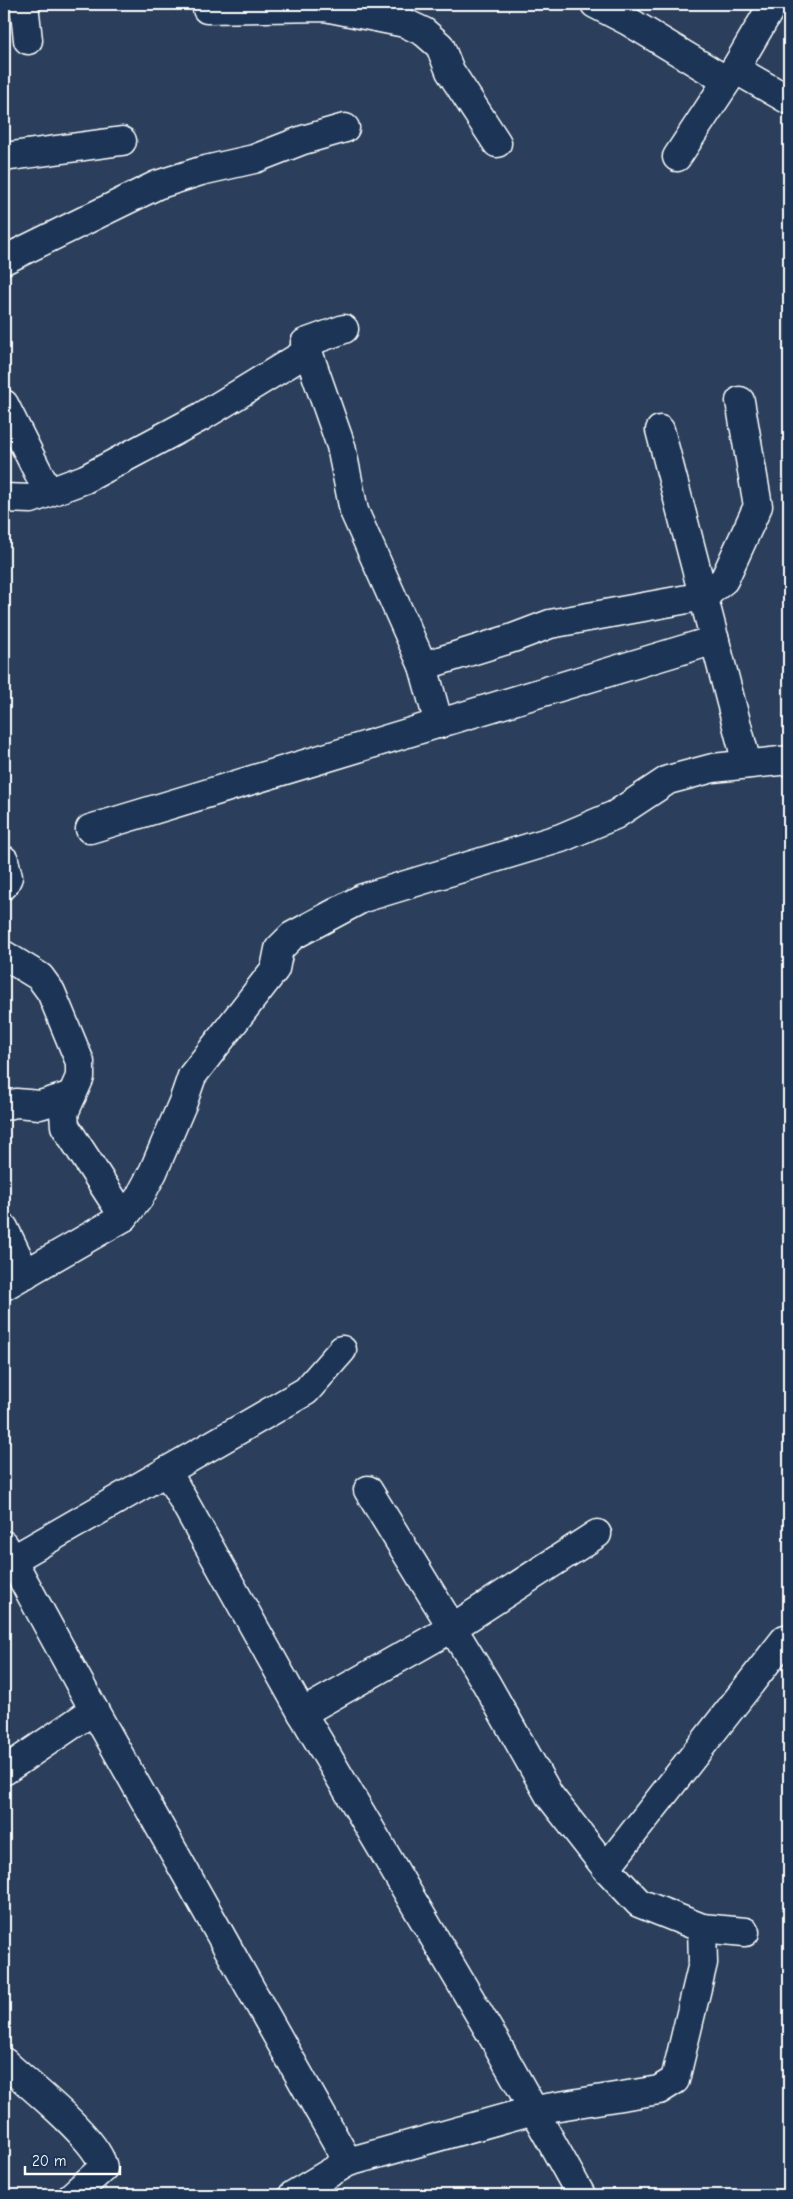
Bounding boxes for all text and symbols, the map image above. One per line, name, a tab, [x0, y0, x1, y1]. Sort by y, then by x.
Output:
scale bar	[25, 2144, 120, 2176]
text: 20 m	[32, 2152, 66, 2170]

